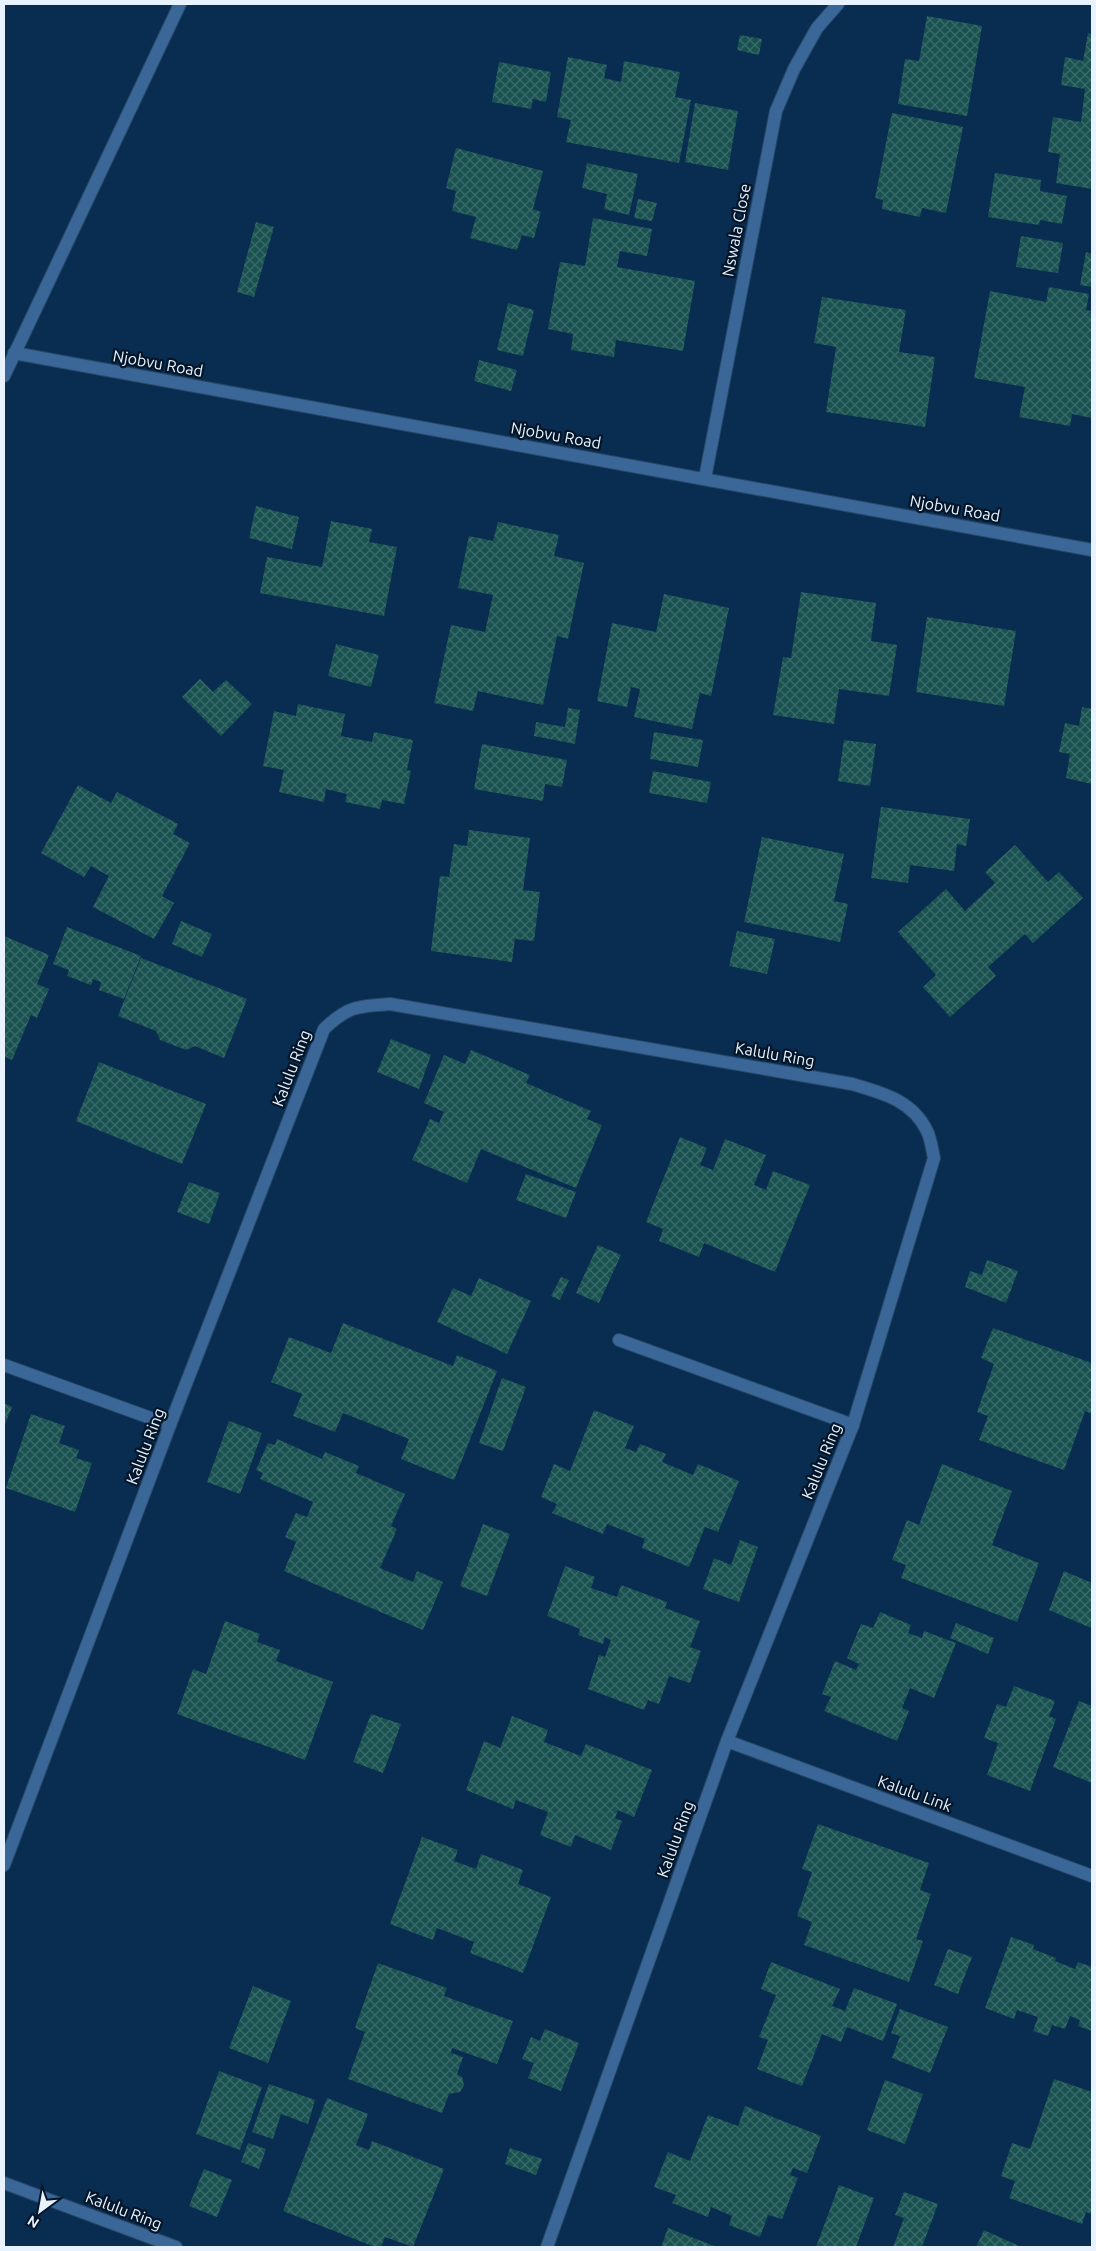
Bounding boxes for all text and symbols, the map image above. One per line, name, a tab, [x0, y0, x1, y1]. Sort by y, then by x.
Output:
street label: Nswala Close	[718, 182, 754, 278]
street label: Njobvu Road	[111, 346, 205, 380]
street label: Njobvu Road	[509, 418, 603, 452]
street label: Njobvu Road	[908, 491, 1002, 525]
street label: Kalulu Ring	[268, 1027, 314, 1109]
street label: Kalulu Ring	[734, 1038, 816, 1070]
street label: Kalulu Ring	[122, 1405, 168, 1487]
street label: Kalulu Ring	[798, 1420, 844, 1502]
street label: Kalulu Link	[875, 1771, 955, 1815]
street label: Kalulu Ring	[653, 1798, 697, 1880]
north arrow	[15, 2186, 65, 2236]
street label: Kalulu Ring	[83, 2187, 165, 2233]
text: N	[24, 2212, 42, 2232]

